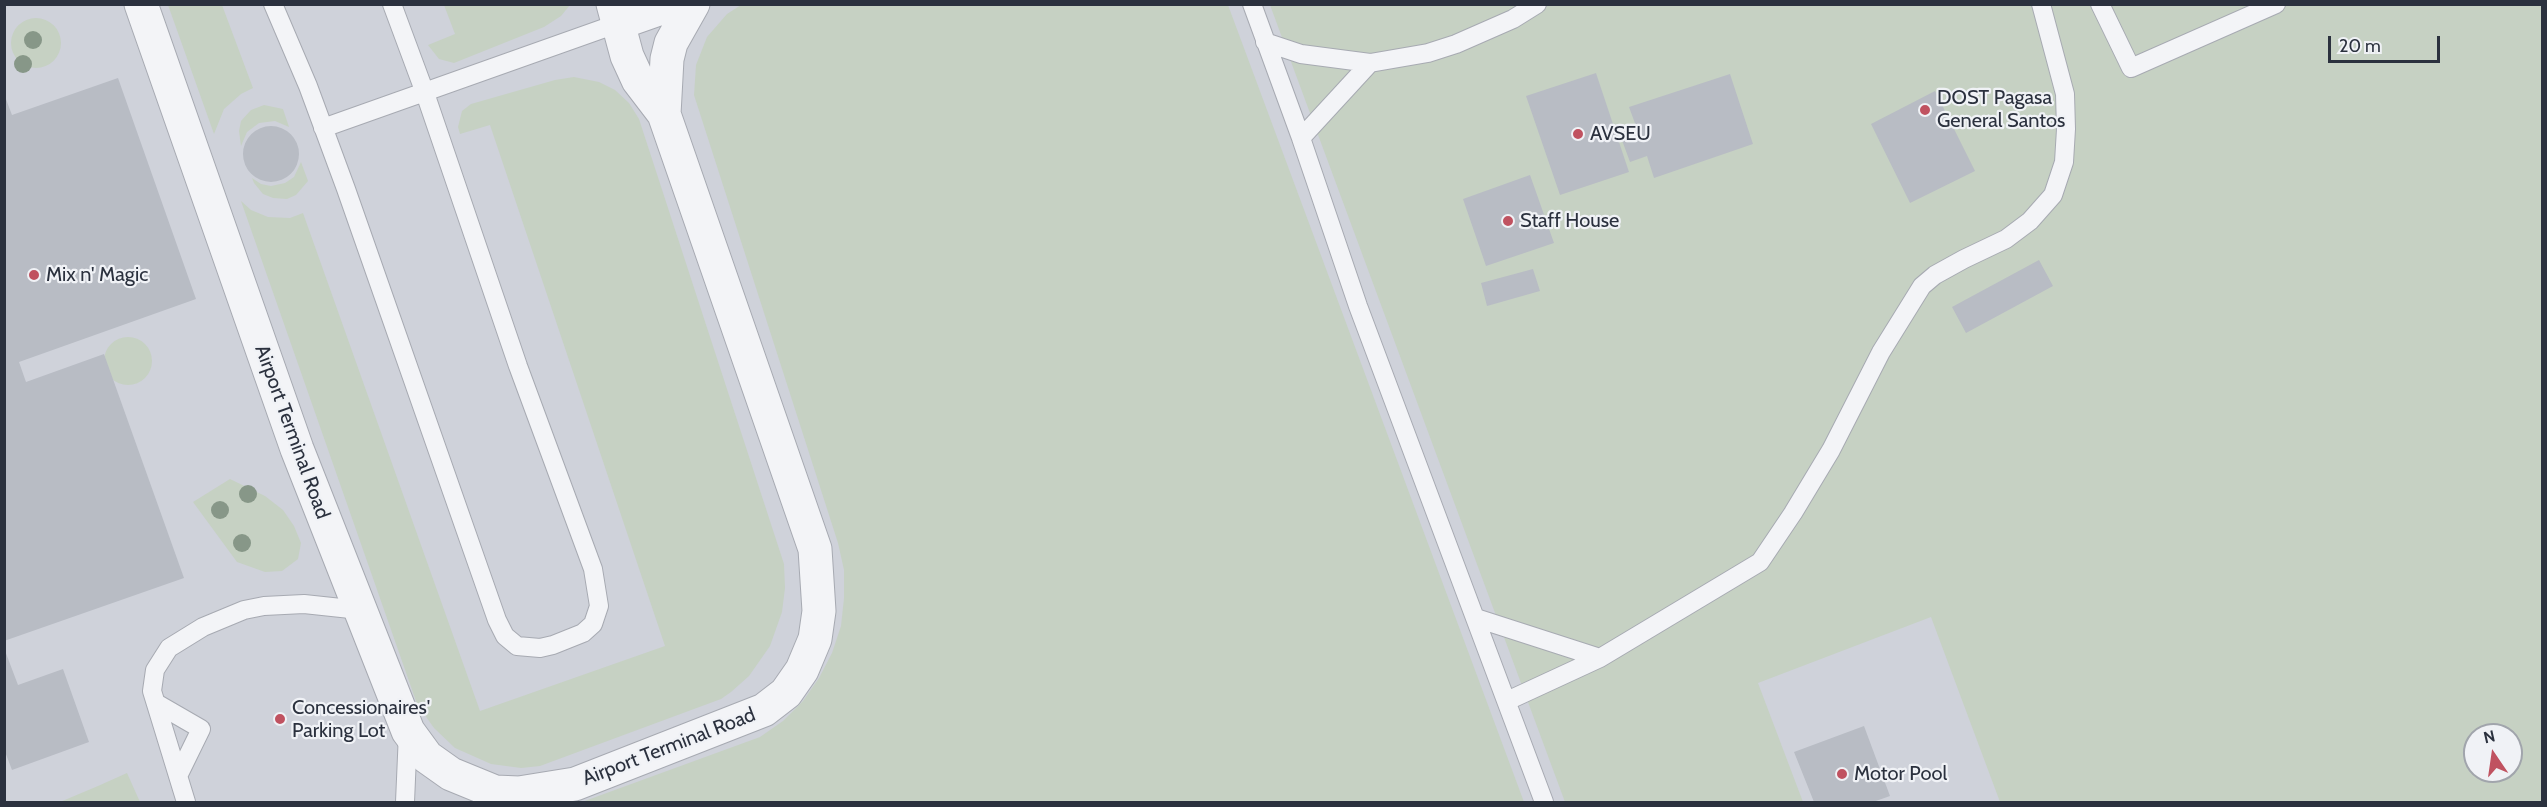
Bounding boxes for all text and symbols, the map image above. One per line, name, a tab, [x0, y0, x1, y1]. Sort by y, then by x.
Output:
scale bar	[2331, 24, 2444, 62]
text: 20 m	[2339, 35, 2381, 57]
place label: DOST Pagasa General Santos	[1937, 86, 2065, 133]
marker: DOST Pagasa General Santos	[1918, 103, 1932, 117]
place label: AVSEU	[1590, 122, 1651, 146]
marker: AVSEU	[1571, 127, 1585, 141]
place label: Staff House	[1520, 209, 1619, 233]
marker: Staff House	[1501, 214, 1515, 228]
place label: Mix n' Magic	[46, 263, 148, 287]
marker: Mix n' Magic	[27, 268, 41, 282]
street label: Airport Terminal Road	[249, 342, 335, 522]
place label: Concessionaires' Parking Lot	[292, 696, 430, 743]
street label: Airport Terminal Road	[579, 703, 759, 791]
marker: Concessionaires' Parking Lot	[273, 712, 287, 726]
north arrow	[2463, 723, 2523, 783]
text: N	[2482, 726, 2497, 747]
place label: Motor Pool	[1854, 762, 1947, 786]
marker: Motor Pool	[1835, 767, 1849, 781]

